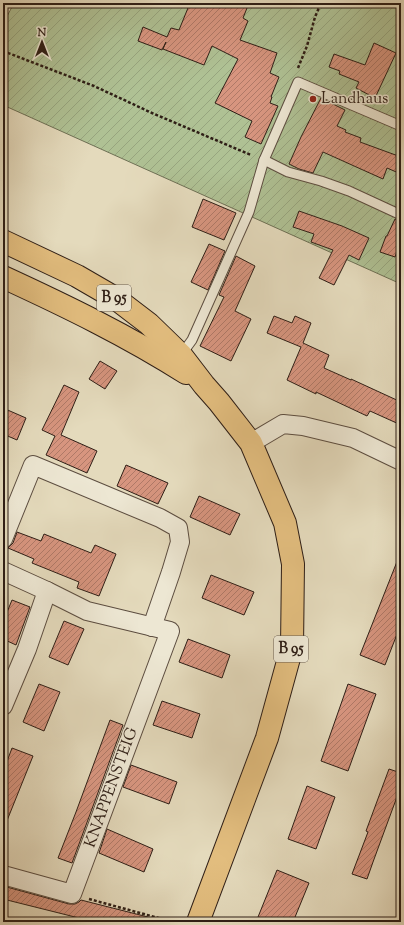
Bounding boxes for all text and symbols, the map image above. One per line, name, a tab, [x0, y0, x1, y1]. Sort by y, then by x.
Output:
north arrow	[22, 22, 62, 62]
text: N	[37, 25, 47, 41]
place label: Landhaus	[321, 88, 388, 111]
marker: Landhaus	[308, 94, 318, 104]
road number: B 95	[97, 285, 131, 311]
road number: B 95	[274, 636, 308, 662]
street label: KNAPPENSTEIG	[80, 725, 144, 851]

